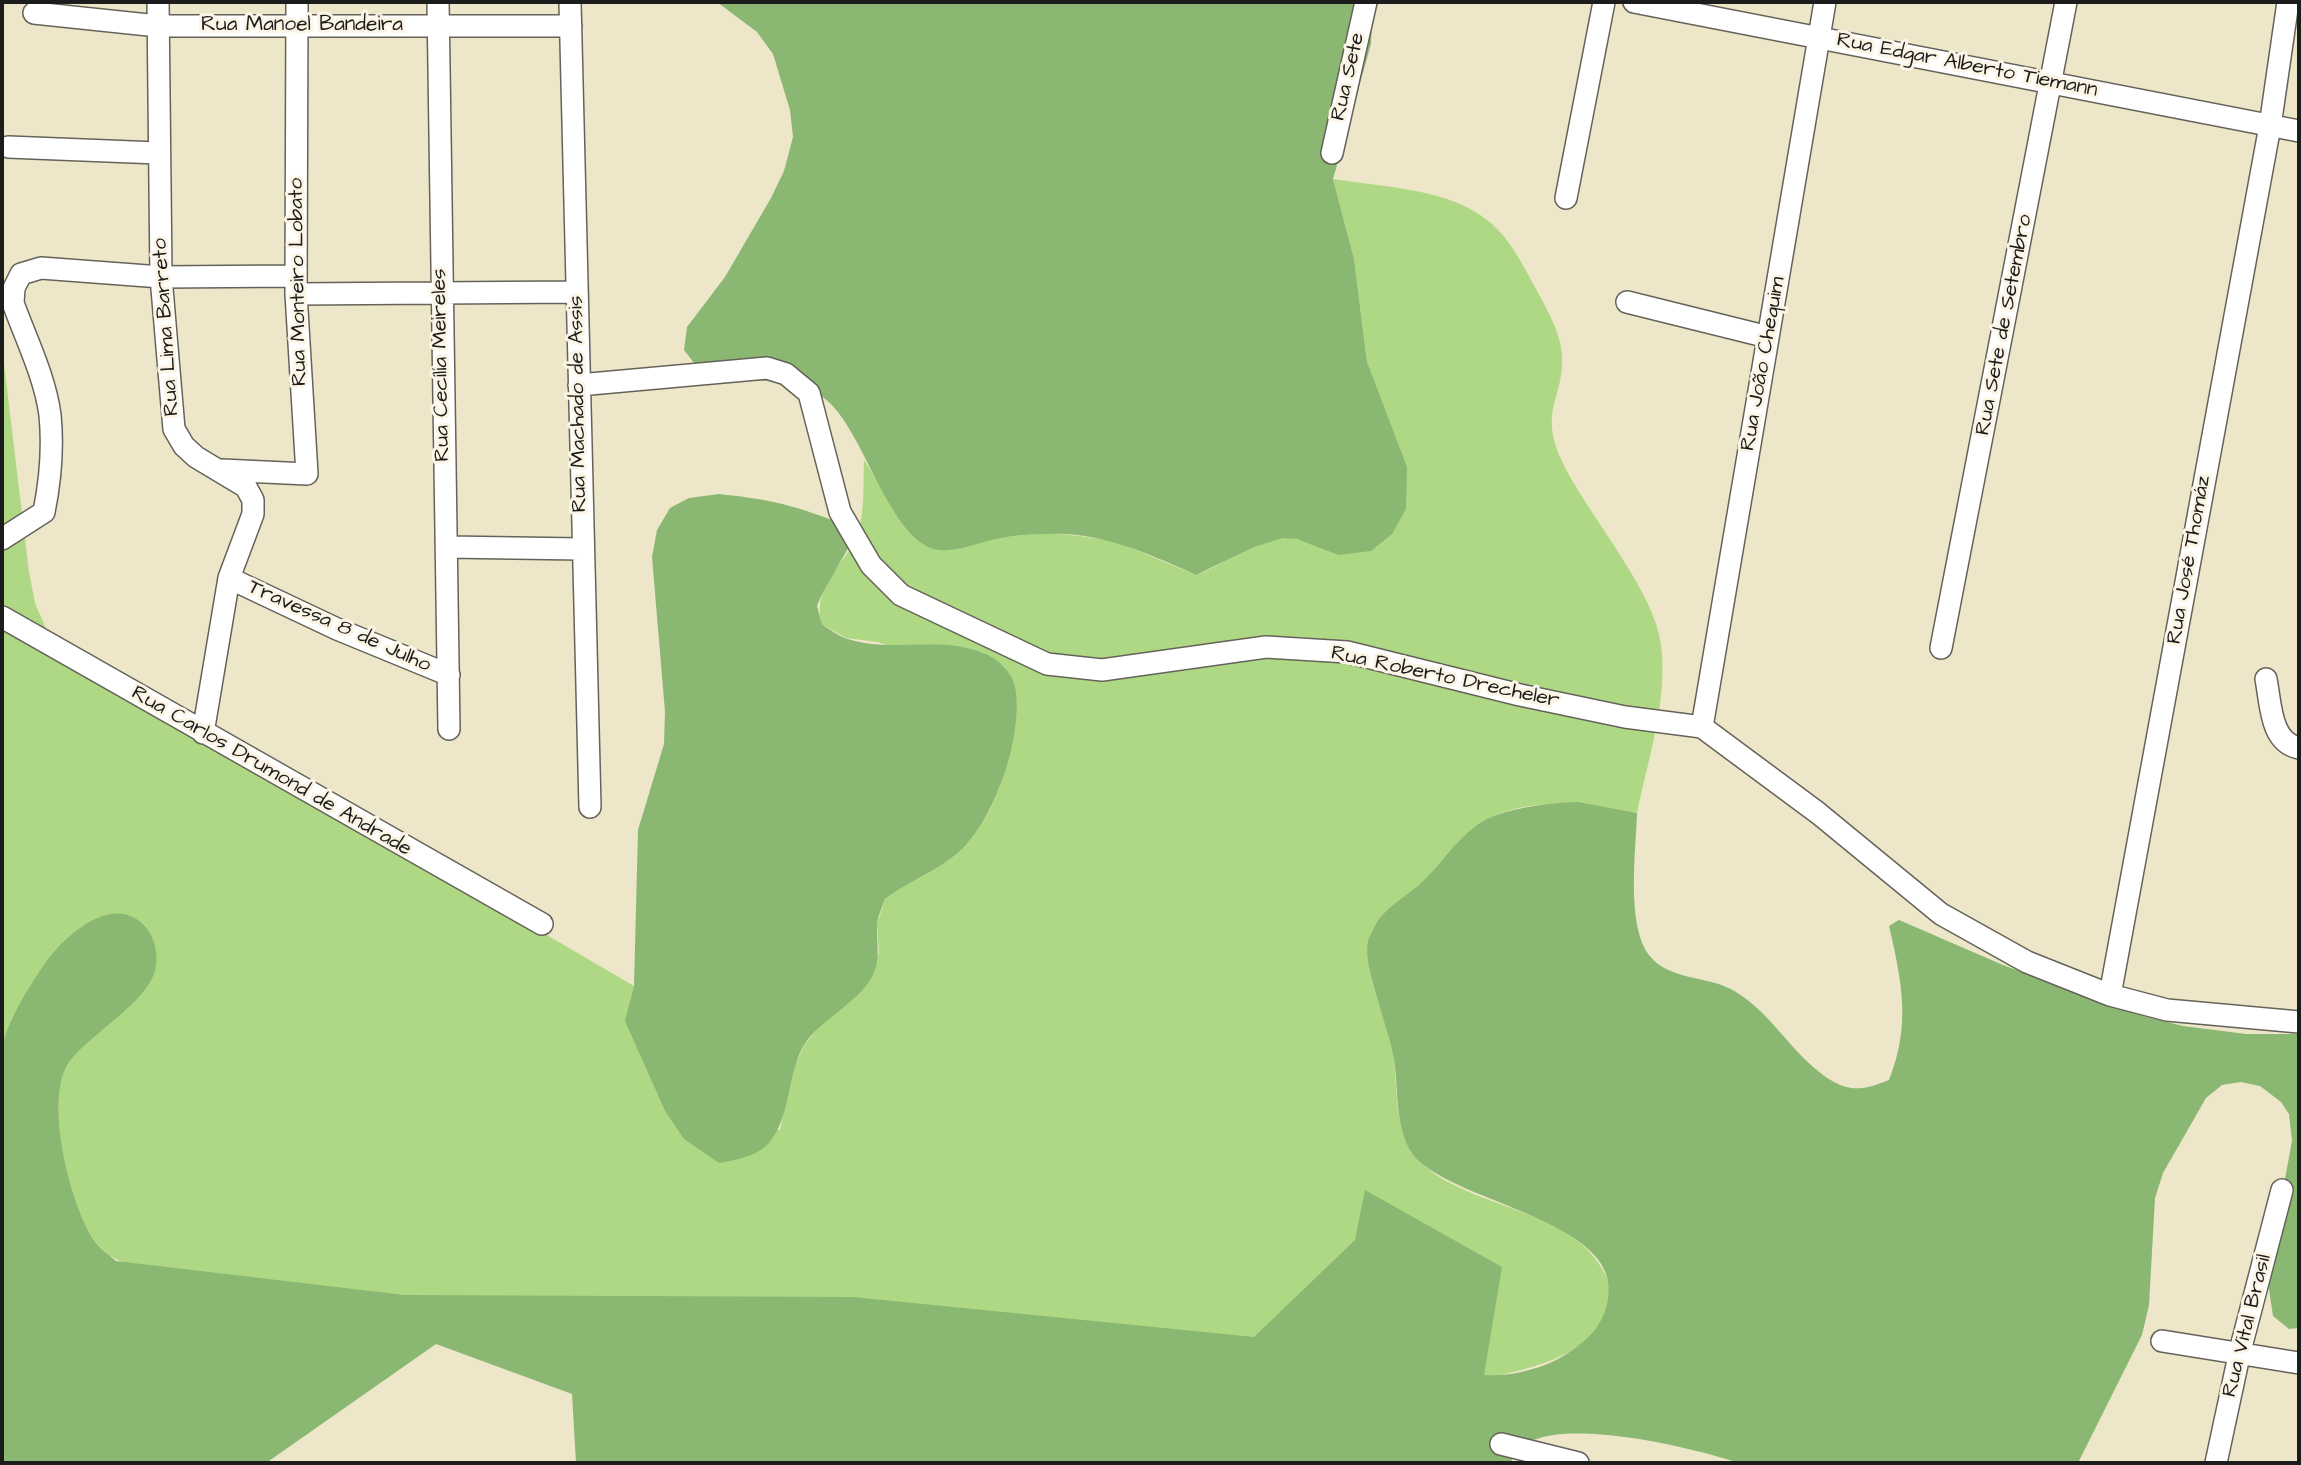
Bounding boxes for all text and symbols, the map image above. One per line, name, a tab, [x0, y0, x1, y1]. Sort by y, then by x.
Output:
street label: Rua Manoel Bandeira	[201, 13, 403, 39]
street label: Rua Edgar Alberto Tiemann	[1834, 28, 2100, 104]
street label: Rua Sete	[1327, 31, 1371, 123]
street label: Rua Monteiro Lobato	[285, 178, 313, 386]
street label: Rua Sete de Setembro	[1971, 212, 2039, 438]
street label: Rua Lima Barreto	[148, 237, 186, 417]
street label: Rua Cecília Meireles	[428, 268, 456, 462]
street label: Rua João Chequim	[1736, 275, 1792, 453]
street label: Rua Machado de Assis	[565, 295, 593, 513]
street label: Rua José Thomáz	[2163, 474, 2217, 646]
street label: Travessa 8 de Julho	[244, 575, 434, 679]
street label: Rua Roberto Drecheler	[1329, 641, 1561, 715]
street label: Rua Carlos Drumond de Andrade	[126, 681, 416, 863]
street label: Rua Vital Brasil	[2218, 1252, 2278, 1400]

